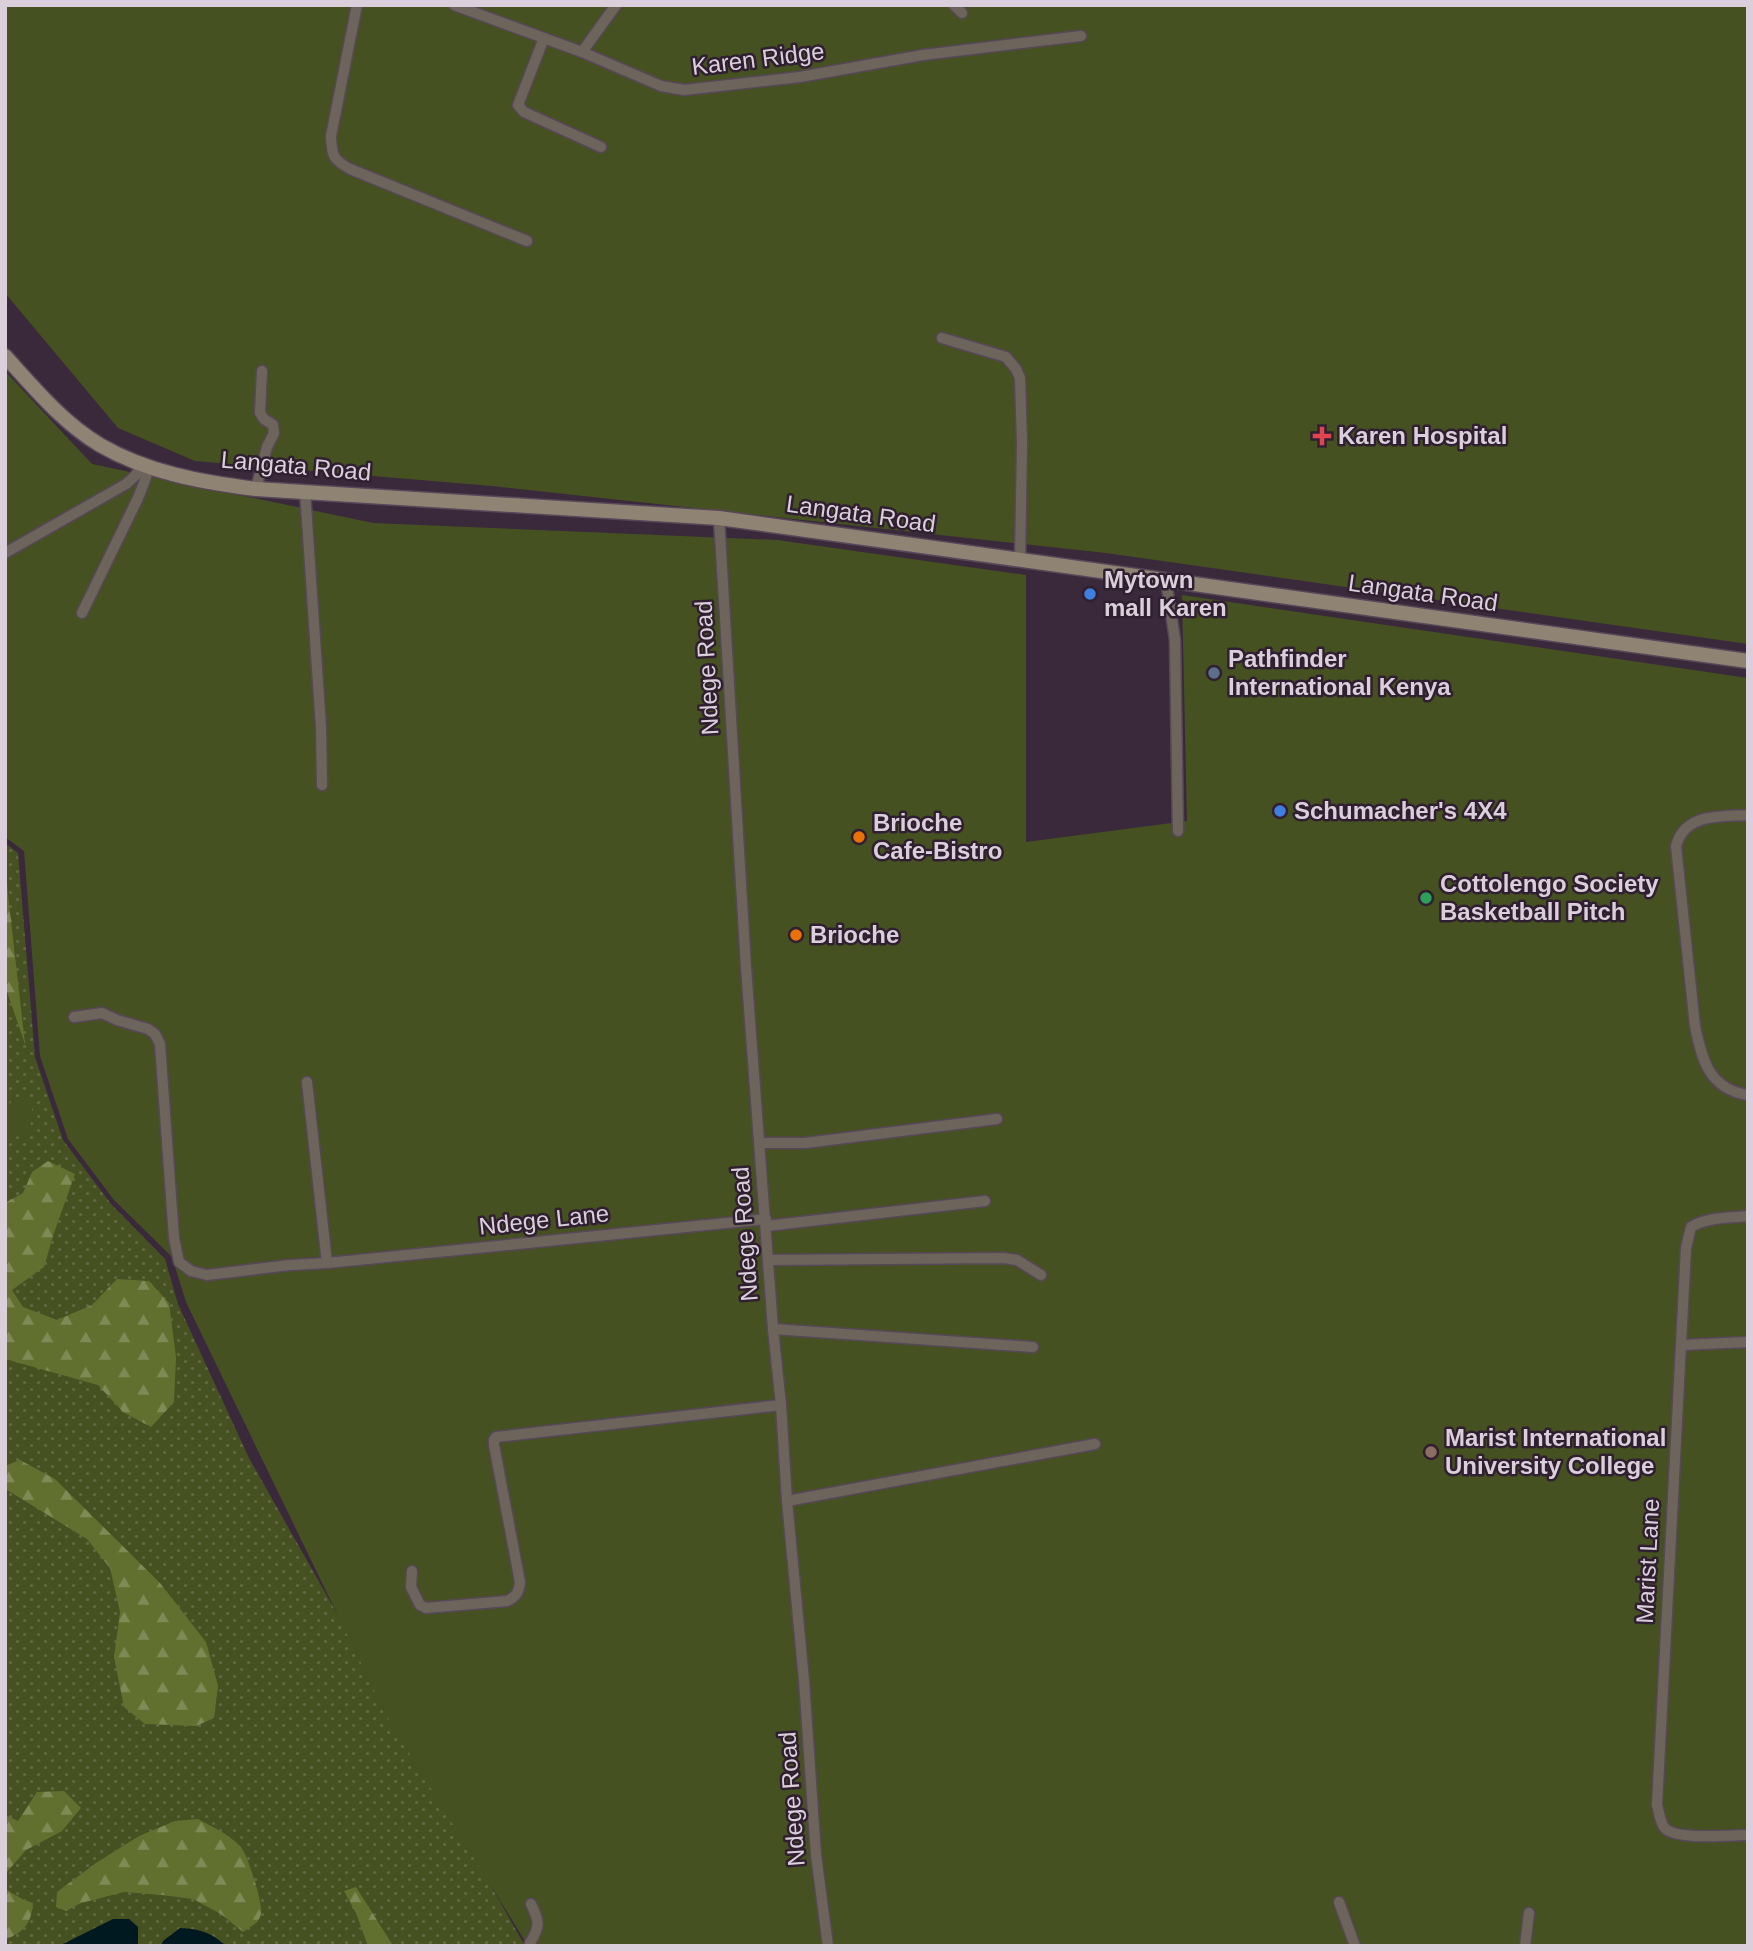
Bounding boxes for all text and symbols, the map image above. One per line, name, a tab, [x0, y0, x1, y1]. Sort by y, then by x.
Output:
street label: Karen Ridge	[690, 37, 826, 80]
place label: Karen Hospital	[1338, 422, 1507, 449]
marker: Karen Hospital	[1312, 426, 1332, 446]
street label: Langata Road	[220, 445, 372, 486]
street label: Langata Road	[785, 490, 938, 537]
place label: Mytown mall Karen	[1104, 566, 1227, 621]
street label: Langata Road	[1347, 569, 1500, 616]
marker: Mytown mall Karen	[1082, 586, 1098, 602]
street label: Ndege Road	[689, 600, 724, 736]
place label: Pathfinder International Kenya	[1228, 645, 1451, 700]
marker: Pathfinder International Kenya	[1206, 665, 1222, 681]
place label: Schumacher's 4X4	[1294, 797, 1507, 824]
marker: Schumacher's 4X4	[1272, 803, 1288, 819]
place label: Brioche Cafe-Bistro	[873, 809, 1002, 864]
marker: Brioche Cafe-Bistro	[851, 829, 867, 845]
place label: Cottolengo Society Basketball Pitch	[1440, 870, 1659, 925]
marker: Cottolengo Society Basketball Pitch	[1418, 890, 1434, 906]
place label: Brioche	[810, 921, 899, 948]
marker: Brioche	[788, 927, 804, 943]
street label: Ndege Road	[726, 1166, 763, 1302]
street label: Ndege Lane	[478, 1199, 610, 1240]
place label: Marist International University College	[1445, 1424, 1666, 1479]
marker: Marist International University College	[1423, 1444, 1439, 1460]
street label: Marist Lane	[1631, 1498, 1664, 1624]
street label: Ndege Road	[773, 1731, 810, 1867]

